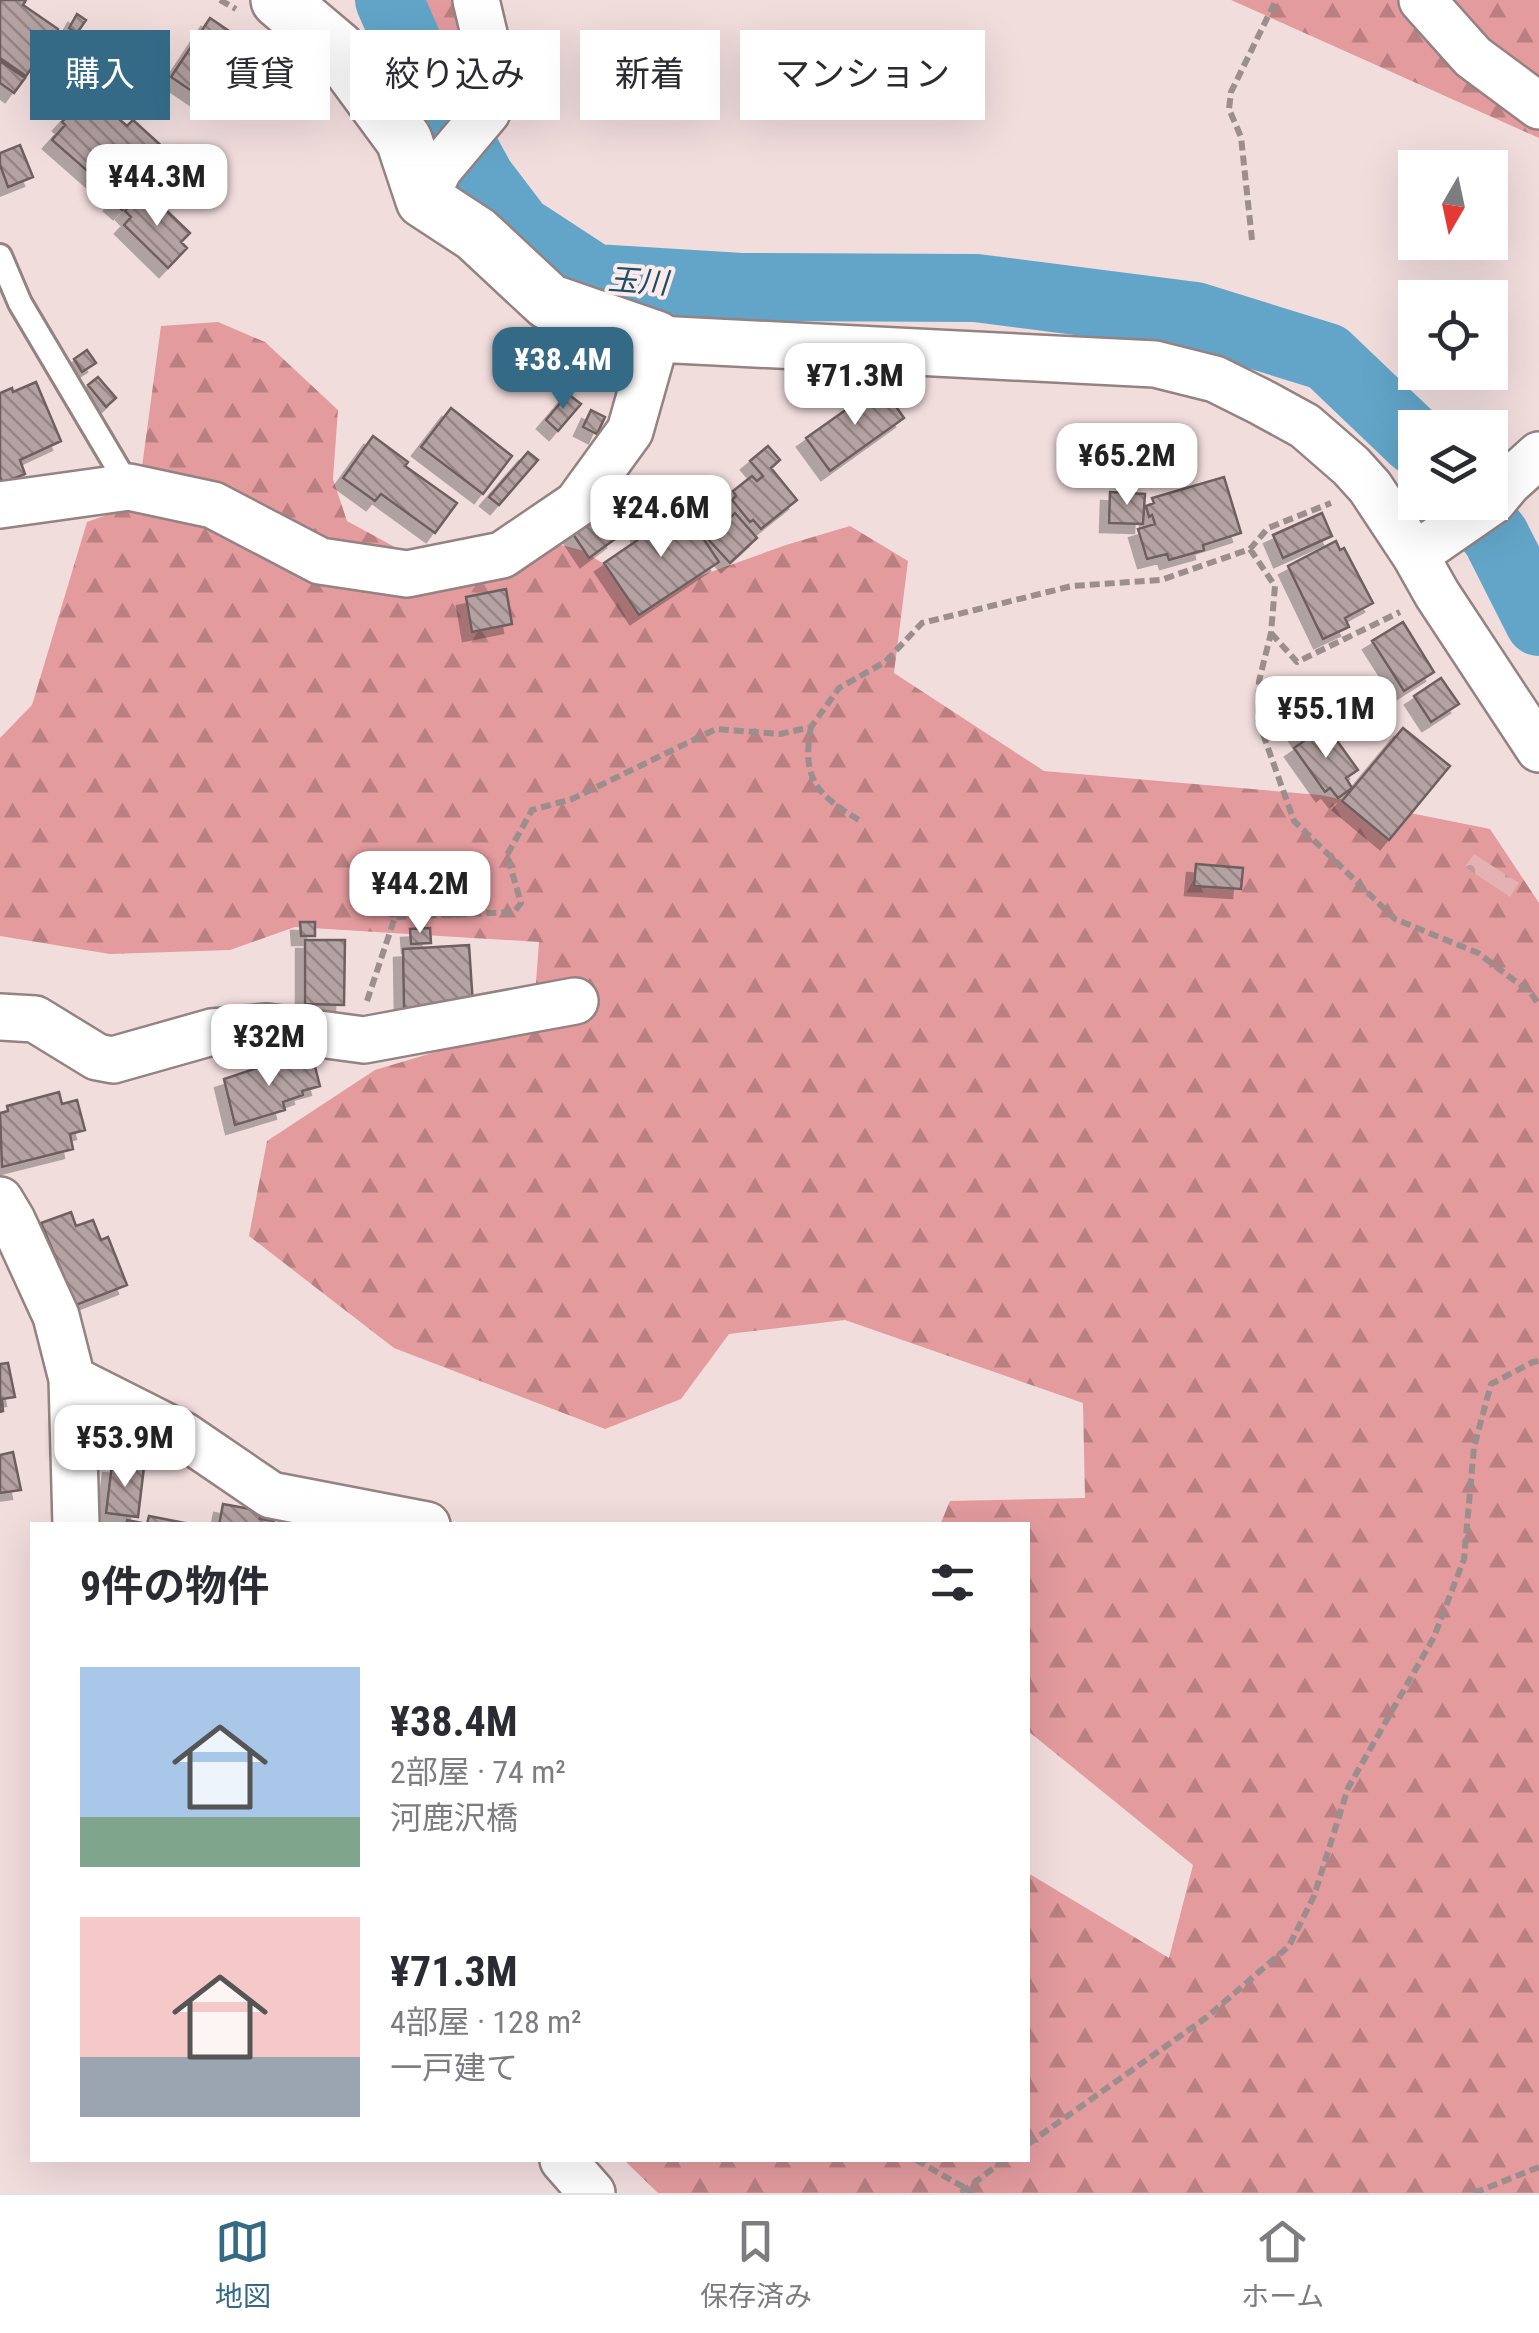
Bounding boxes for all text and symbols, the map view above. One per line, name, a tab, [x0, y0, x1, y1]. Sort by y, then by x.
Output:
chip: 購入	[30, 30, 170, 120]
chip: 賃貸	[190, 30, 330, 120]
chip: 絞り込み	[350, 30, 560, 120]
chip: 新着	[580, 30, 720, 120]
chip: マンション	[740, 30, 985, 120]
pin: ¥44.3M	[76, 144, 238, 229]
north arrow	[1398, 150, 1508, 260]
map controls	[1398, 150, 1508, 520]
text: ¥44.3M	[108, 157, 206, 195]
water label: 玉川	[607, 261, 672, 301]
button: locate	[1398, 280, 1508, 390]
pin: ¥38.4M	[482, 327, 644, 412]
text: ¥38.4M	[514, 340, 612, 378]
pin: ¥71.3M	[774, 343, 936, 428]
text: ¥71.3M	[806, 356, 904, 394]
button: layers	[1398, 410, 1508, 520]
pin: ¥65.2M	[1046, 423, 1208, 508]
text: ¥65.2M	[1078, 436, 1176, 474]
pin: ¥24.6M	[580, 475, 742, 560]
text: ¥24.6M	[612, 488, 710, 526]
pin: ¥55.1M	[1245, 676, 1407, 761]
text: ¥55.1M	[1277, 689, 1375, 727]
pin: ¥44.2M	[339, 851, 501, 936]
text: ¥44.2M	[371, 864, 469, 902]
pin: ¥32M	[210, 1004, 328, 1089]
text: ¥32M	[233, 1017, 305, 1055]
pin: ¥53.9M	[44, 1405, 206, 1490]
text: ¥53.9M	[76, 1418, 174, 1456]
icon: filters	[925, 1555, 980, 1610]
text: 9件の物件	[80, 1562, 269, 1611]
text: ¥38.4M	[390, 1697, 518, 1746]
icon: home	[160, 1707, 280, 1827]
text: 2部屋 · 74 m²	[390, 1753, 566, 1791]
text: 河鹿沢橋	[390, 1799, 518, 1837]
text: ¥71.3M	[390, 1947, 518, 1996]
icon: home	[160, 1957, 280, 2077]
text: 4部屋 · 128 m²	[390, 2003, 582, 2041]
text: 一戸建て	[390, 2049, 518, 2087]
tab: 地図	[215, 2214, 271, 2314]
tab: 保存済み	[700, 2214, 812, 2314]
tab: ホーム	[1241, 2214, 1324, 2314]

